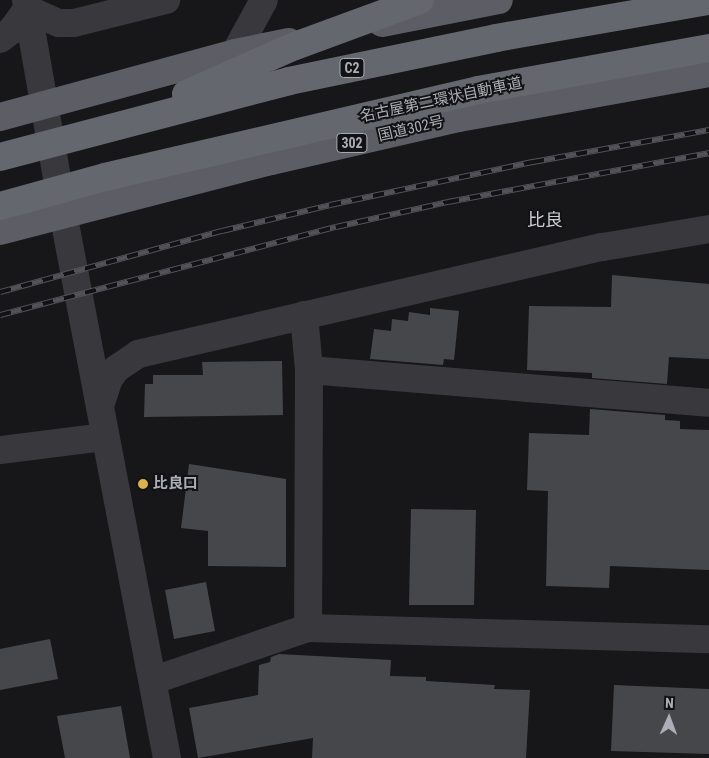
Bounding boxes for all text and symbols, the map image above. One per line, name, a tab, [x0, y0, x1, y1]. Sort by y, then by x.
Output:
road number: C2	[338, 56, 366, 80]
street label: 名古屋第二環状自動車道	[358, 74, 524, 126]
street label: 国道302号	[376, 113, 446, 145]
road number: 302	[336, 132, 368, 154]
district label: 比良	[527, 209, 563, 231]
place label: 比良口	[153, 475, 198, 493]
marker: 比良口	[137, 478, 149, 490]
north arrow	[644, 693, 694, 743]
text: N	[665, 695, 674, 711]

